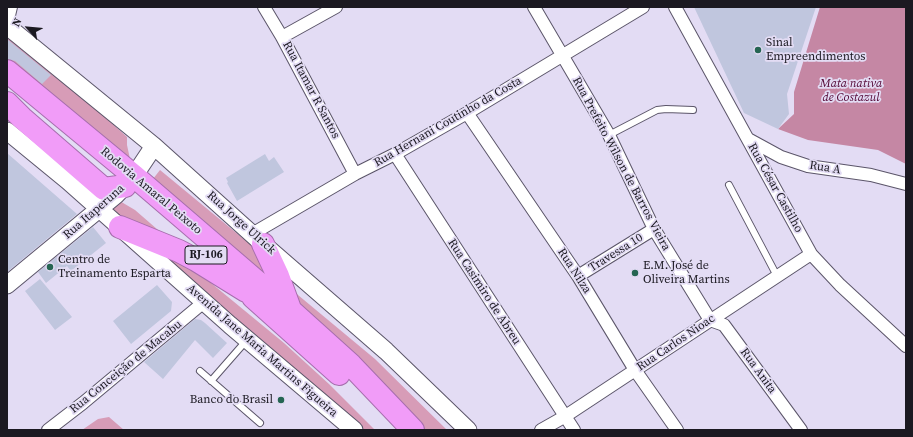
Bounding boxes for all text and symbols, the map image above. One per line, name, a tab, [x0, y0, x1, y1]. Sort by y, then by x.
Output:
north arrow	[8, 8, 48, 48]
text: N	[8, 15, 25, 29]
place label: Sinal Empreendimentos	[766, 36, 866, 64]
street label: Rua Itamar R Santos	[279, 39, 343, 141]
marker: Sinal Empreendimentos	[753, 45, 763, 55]
street label: Rua Hernani Coutinho da Costa	[372, 74, 524, 170]
street label: Rua Prefeito Wilson de Barros Vieira	[569, 75, 673, 253]
park label: Mata nativa de Costazul	[820, 77, 882, 105]
street label: Rua César Castilho	[744, 141, 806, 235]
street label: Rodovia Amaral Peixoto	[97, 144, 205, 238]
street label: Rua A	[808, 158, 842, 178]
street label: Rua Itaperuna	[61, 182, 127, 242]
street label: Rua Jorge Ulrick	[204, 188, 278, 258]
street label: Travessa 10	[586, 231, 646, 275]
street label: Rua Casimiro de Abreu	[444, 236, 524, 348]
road number: RJ-106	[185, 246, 227, 264]
street label: Rua Nilza	[554, 246, 594, 296]
place label: Centro de Treinamento Esparta	[58, 253, 171, 281]
place label: E.M. José de Oliveira Martins	[643, 259, 730, 287]
marker: Centro de Treinamento Esparta	[45, 262, 55, 272]
marker: E.M. José de Oliveira Martins	[630, 268, 640, 278]
street label: Avenida Jane Maria Martins Figueira	[184, 282, 340, 420]
street label: Rua Carlos Nioac	[634, 312, 718, 374]
street label: Rua Conceição de Macabu	[67, 317, 185, 417]
street label: Rua Anita	[737, 346, 779, 396]
place label: Banco do Brasil	[190, 393, 273, 407]
marker: Banco do Brasil	[276, 395, 286, 405]

